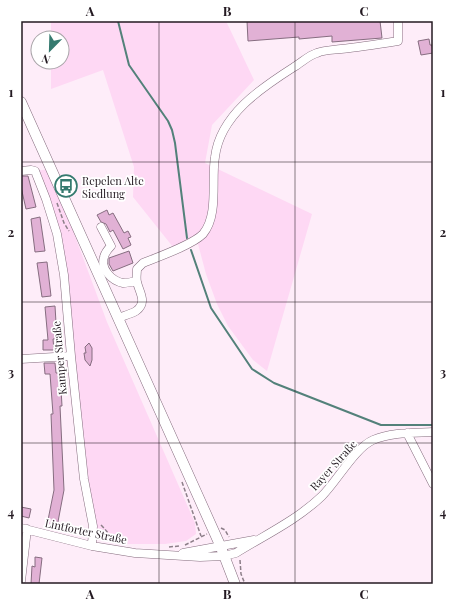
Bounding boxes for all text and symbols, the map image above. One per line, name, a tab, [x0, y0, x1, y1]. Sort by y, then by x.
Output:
text: A	[85, 2, 95, 19]
text: B	[223, 2, 232, 19]
text: C	[359, 2, 369, 19]
north arrow	[30, 30, 70, 70]
text: N	[39, 51, 52, 68]
text: 1	[9, 83, 14, 100]
text: 1	[441, 83, 446, 100]
bus stop icon: Repelen Alte Siedlung	[53, 173, 79, 199]
place label: Repelen Alte Siedlung	[82, 173, 144, 201]
text: 2	[8, 223, 15, 240]
text: 2	[440, 223, 447, 240]
street label: Kamper Straße	[48, 320, 70, 396]
text: 3	[8, 363, 14, 380]
text: 3	[440, 363, 446, 380]
street label: Rayer Straße	[306, 436, 360, 493]
text: 4	[8, 503, 15, 520]
text: 4	[440, 503, 447, 520]
street label: Lintforter Straße	[44, 515, 129, 547]
text: A	[85, 585, 95, 602]
text: B	[223, 585, 232, 602]
text: C	[359, 585, 369, 602]

